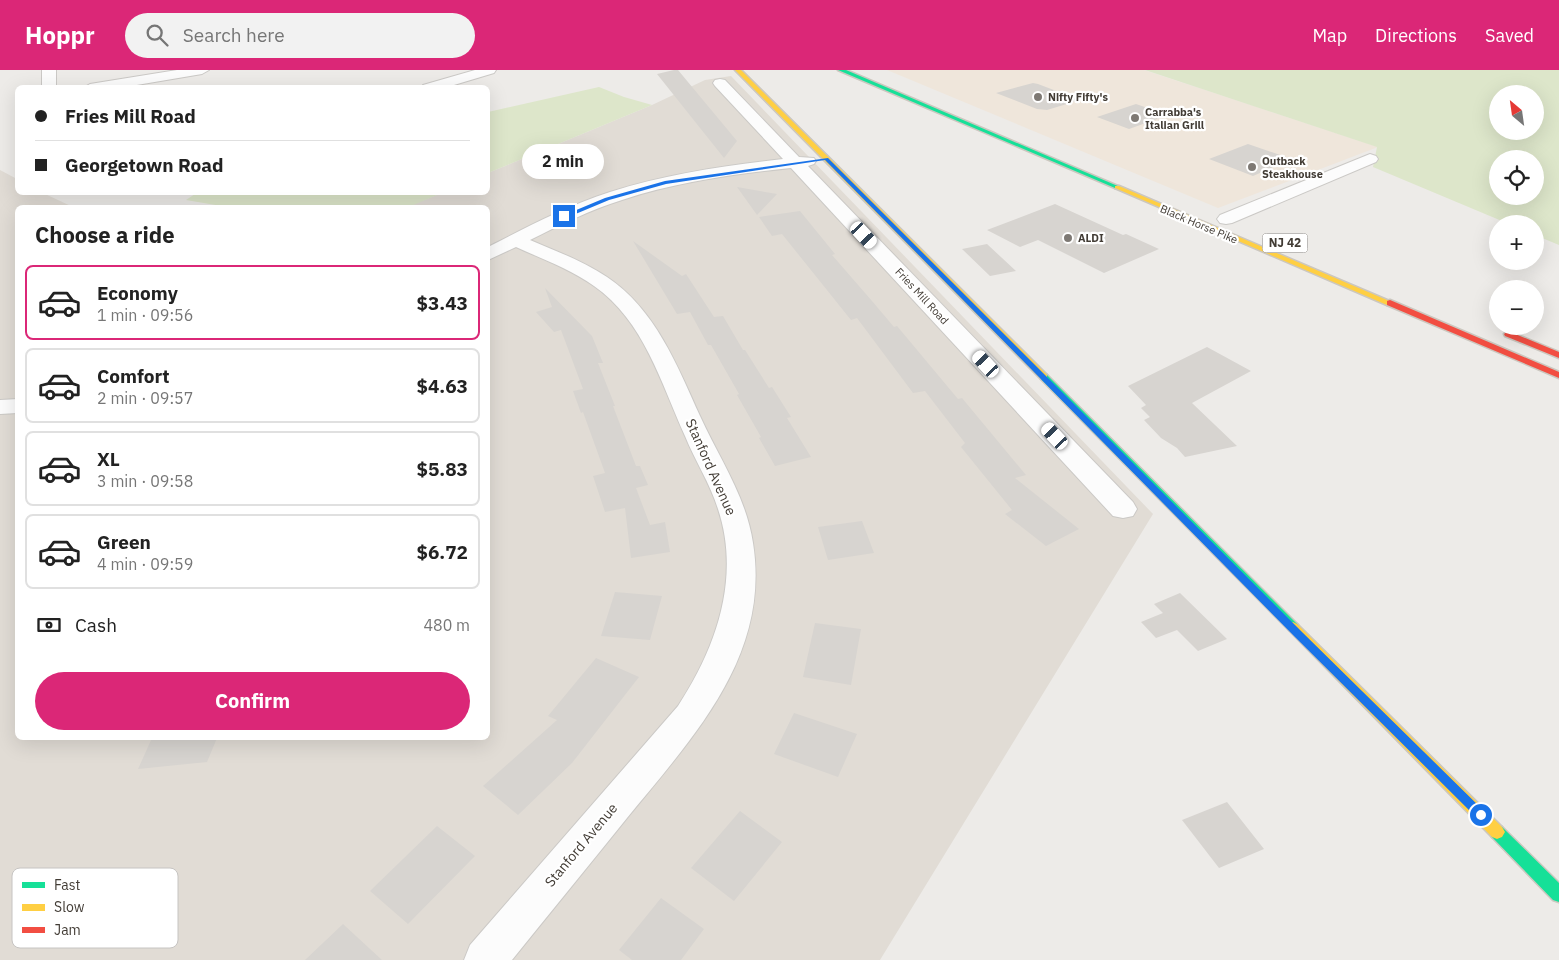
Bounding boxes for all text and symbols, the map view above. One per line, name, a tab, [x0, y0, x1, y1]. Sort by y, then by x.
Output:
search box	[125, 13, 475, 58]
text: Hoppr	[25, 19, 95, 51]
icon: search	[143, 21, 171, 49]
text: Search here	[183, 23, 285, 47]
text: Map	[1312, 24, 1347, 47]
text: Directions	[1375, 24, 1457, 47]
text: Saved	[1485, 24, 1534, 47]
north arrow	[1489, 85, 1544, 140]
map controls	[1489, 85, 1544, 335]
place label: Nifty Fifty's	[1048, 90, 1109, 104]
marker: Nifty Fifty's	[1032, 91, 1044, 103]
text: Fries Mill Road	[65, 104, 196, 128]
place label: Carrabba's Italian Grill	[1145, 105, 1205, 132]
marker: Carrabba's Italian Grill	[1129, 112, 1141, 124]
callout: 2 min	[523, 144, 605, 178]
button: locate	[1489, 150, 1544, 205]
text: 2 min	[542, 151, 584, 171]
text: Georgetown Road	[65, 153, 224, 177]
place label: Outback Steakhouse	[1262, 154, 1323, 181]
marker: Outback Steakhouse	[1246, 161, 1258, 173]
street label: Black Horse Pike	[1158, 201, 1240, 247]
route end	[553, 205, 575, 227]
button: +	[1489, 215, 1544, 270]
car	[848, 219, 879, 251]
text: Choose a ride	[35, 220, 175, 249]
place label: ALDI	[1078, 231, 1104, 245]
marker: ALDI	[1062, 232, 1074, 244]
road number: NJ 42	[1262, 234, 1308, 252]
street label: Fries Mill Road	[892, 265, 952, 327]
icon: car	[37, 280, 82, 325]
button: −	[1489, 280, 1544, 335]
text: Economy	[97, 281, 178, 305]
text: $3.43	[416, 291, 468, 315]
text: 1 min · 09:56	[97, 305, 193, 325]
car	[970, 348, 1001, 380]
icon: car	[37, 363, 82, 408]
text: Comfort	[97, 364, 170, 388]
text: $4.63	[416, 374, 468, 398]
text: 2 min · 09:57	[97, 388, 193, 408]
street label: Stanford Avenue	[682, 416, 741, 518]
car	[1039, 420, 1070, 452]
icon: car	[37, 446, 82, 491]
text: XL	[97, 447, 120, 471]
text: $5.83	[416, 457, 468, 481]
text: 3 min · 09:58	[97, 471, 193, 491]
icon: car	[37, 529, 82, 574]
text: Green	[97, 530, 151, 554]
text: $6.72	[416, 540, 468, 564]
text: 4 min · 09:59	[97, 554, 193, 574]
icon: cash	[35, 611, 63, 639]
text: Cash	[75, 613, 117, 637]
text: 480 m	[423, 615, 470, 635]
button: Confirm	[35, 672, 470, 730]
street label: Stanford Avenue	[541, 799, 622, 891]
route start	[1470, 804, 1492, 826]
legend	[12, 868, 178, 948]
text: Fast	[54, 876, 80, 894]
text: Slow	[54, 898, 85, 916]
text: Jam	[54, 921, 81, 939]

